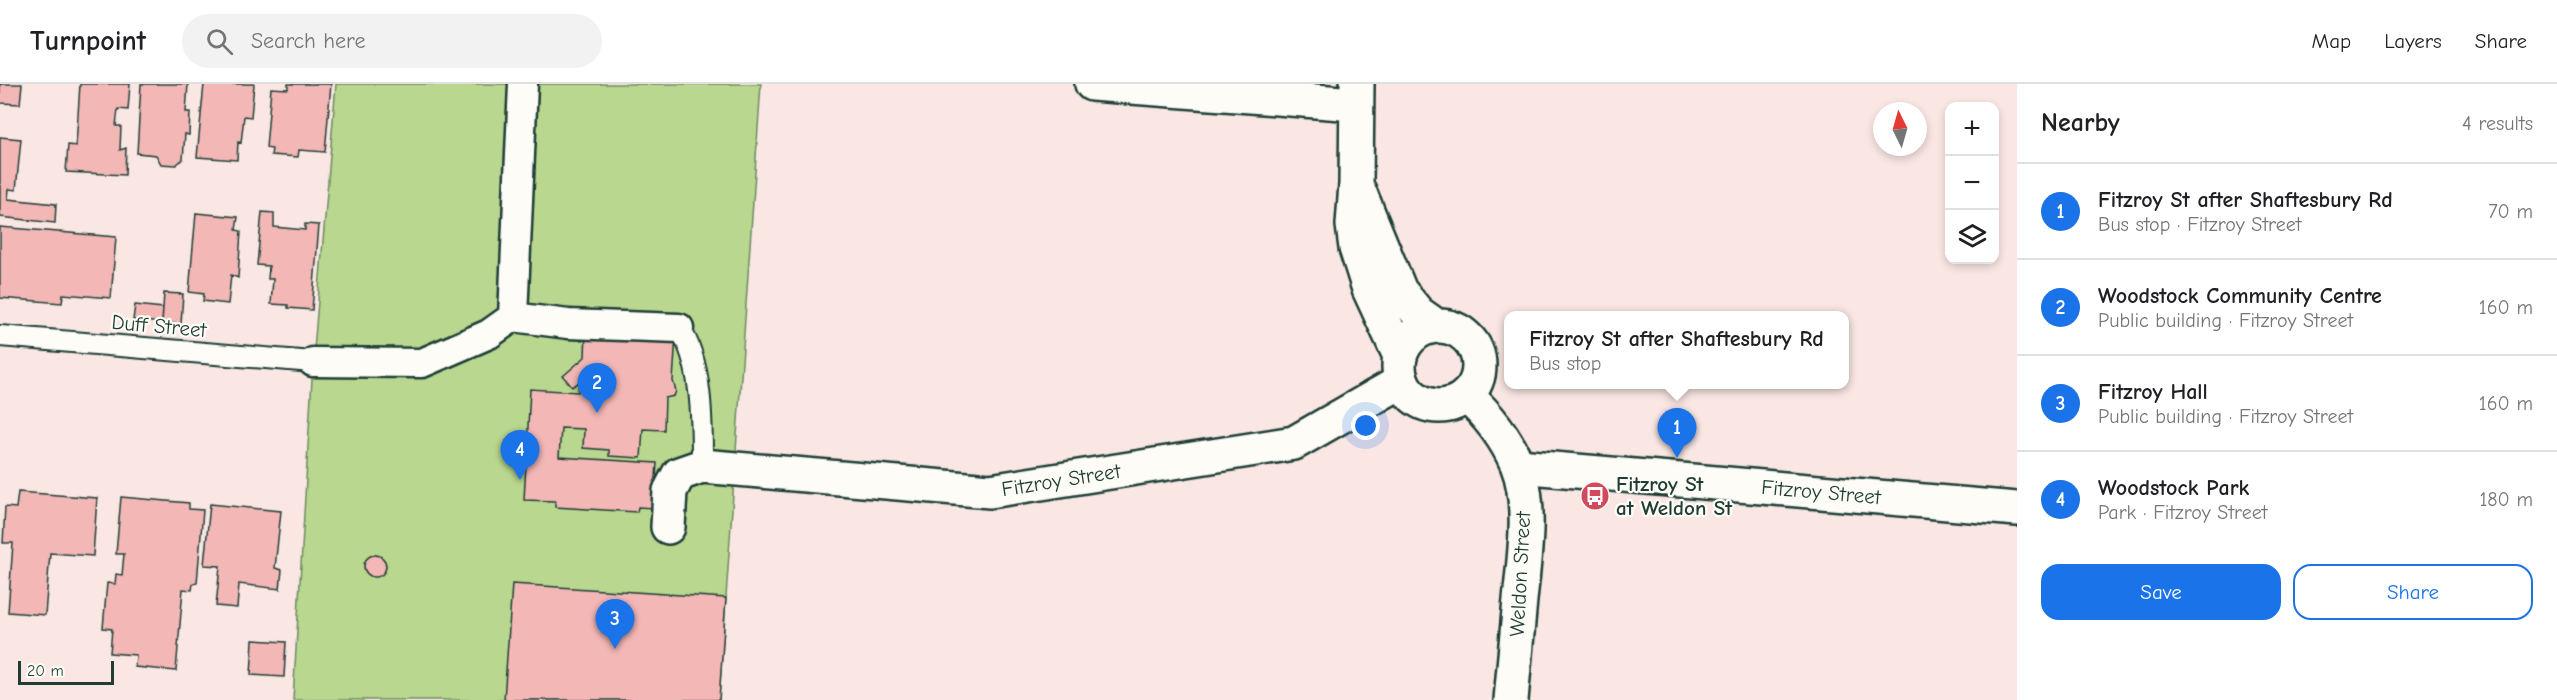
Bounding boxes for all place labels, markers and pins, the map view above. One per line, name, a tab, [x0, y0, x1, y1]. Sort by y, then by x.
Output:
pin: 2	[578, 364, 616, 413]
pin: 1	[1658, 408, 1696, 458]
pin: 4	[500, 430, 540, 480]
place label: Fitzroy St at Weldon St	[1616, 472, 1733, 520]
bus stop icon: Fitzroy St at Weldon St	[1579, 480, 1611, 512]
pin: 3	[596, 600, 634, 649]

